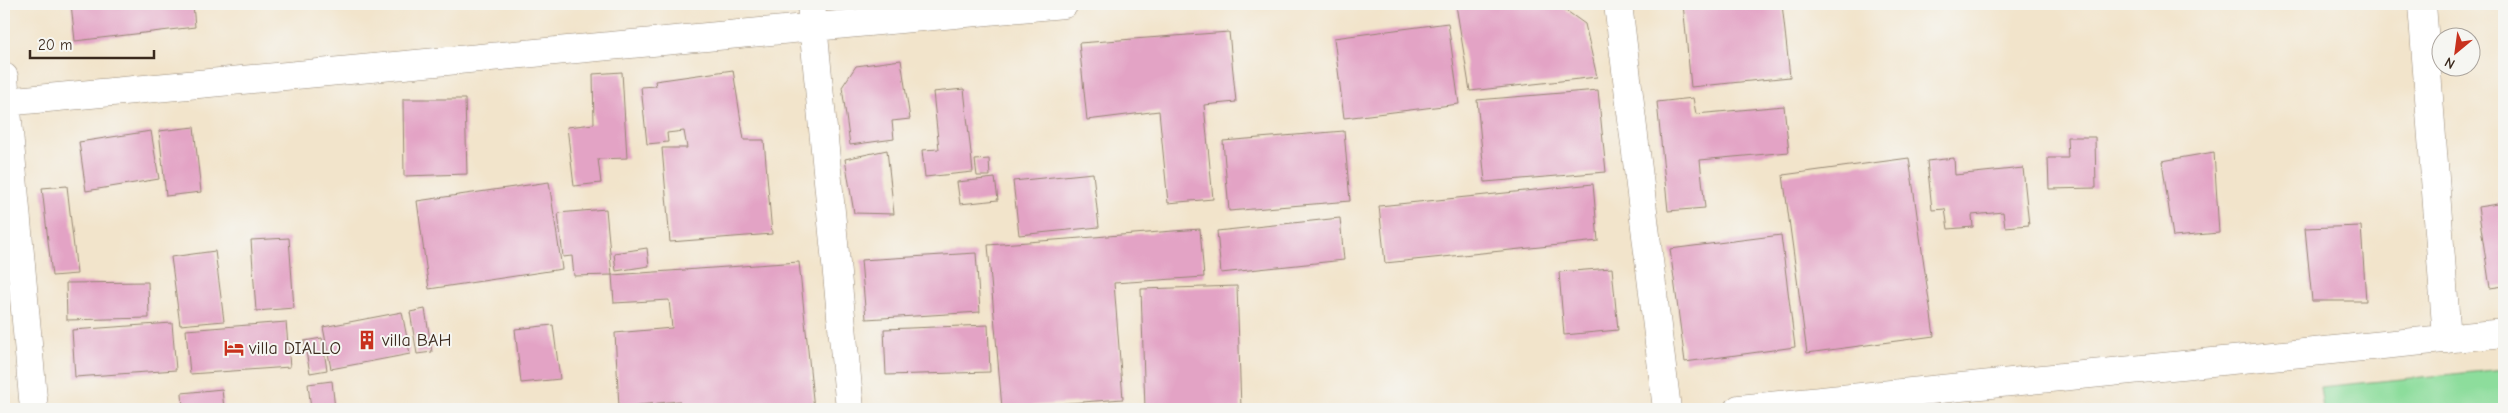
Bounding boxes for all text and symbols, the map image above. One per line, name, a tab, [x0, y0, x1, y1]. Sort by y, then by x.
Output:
scale bar	[30, 28, 154, 60]
north arrow	[2430, 28, 2480, 78]
text: 20 m	[38, 36, 72, 54]
text: N	[2442, 53, 2458, 73]
building icon: villa BAH	[356, 329, 378, 351]
place label: villa BAH	[381, 330, 451, 351]
hotel icon: villa DIALLO	[223, 337, 245, 359]
place label: villa DIALLO	[248, 338, 341, 359]

